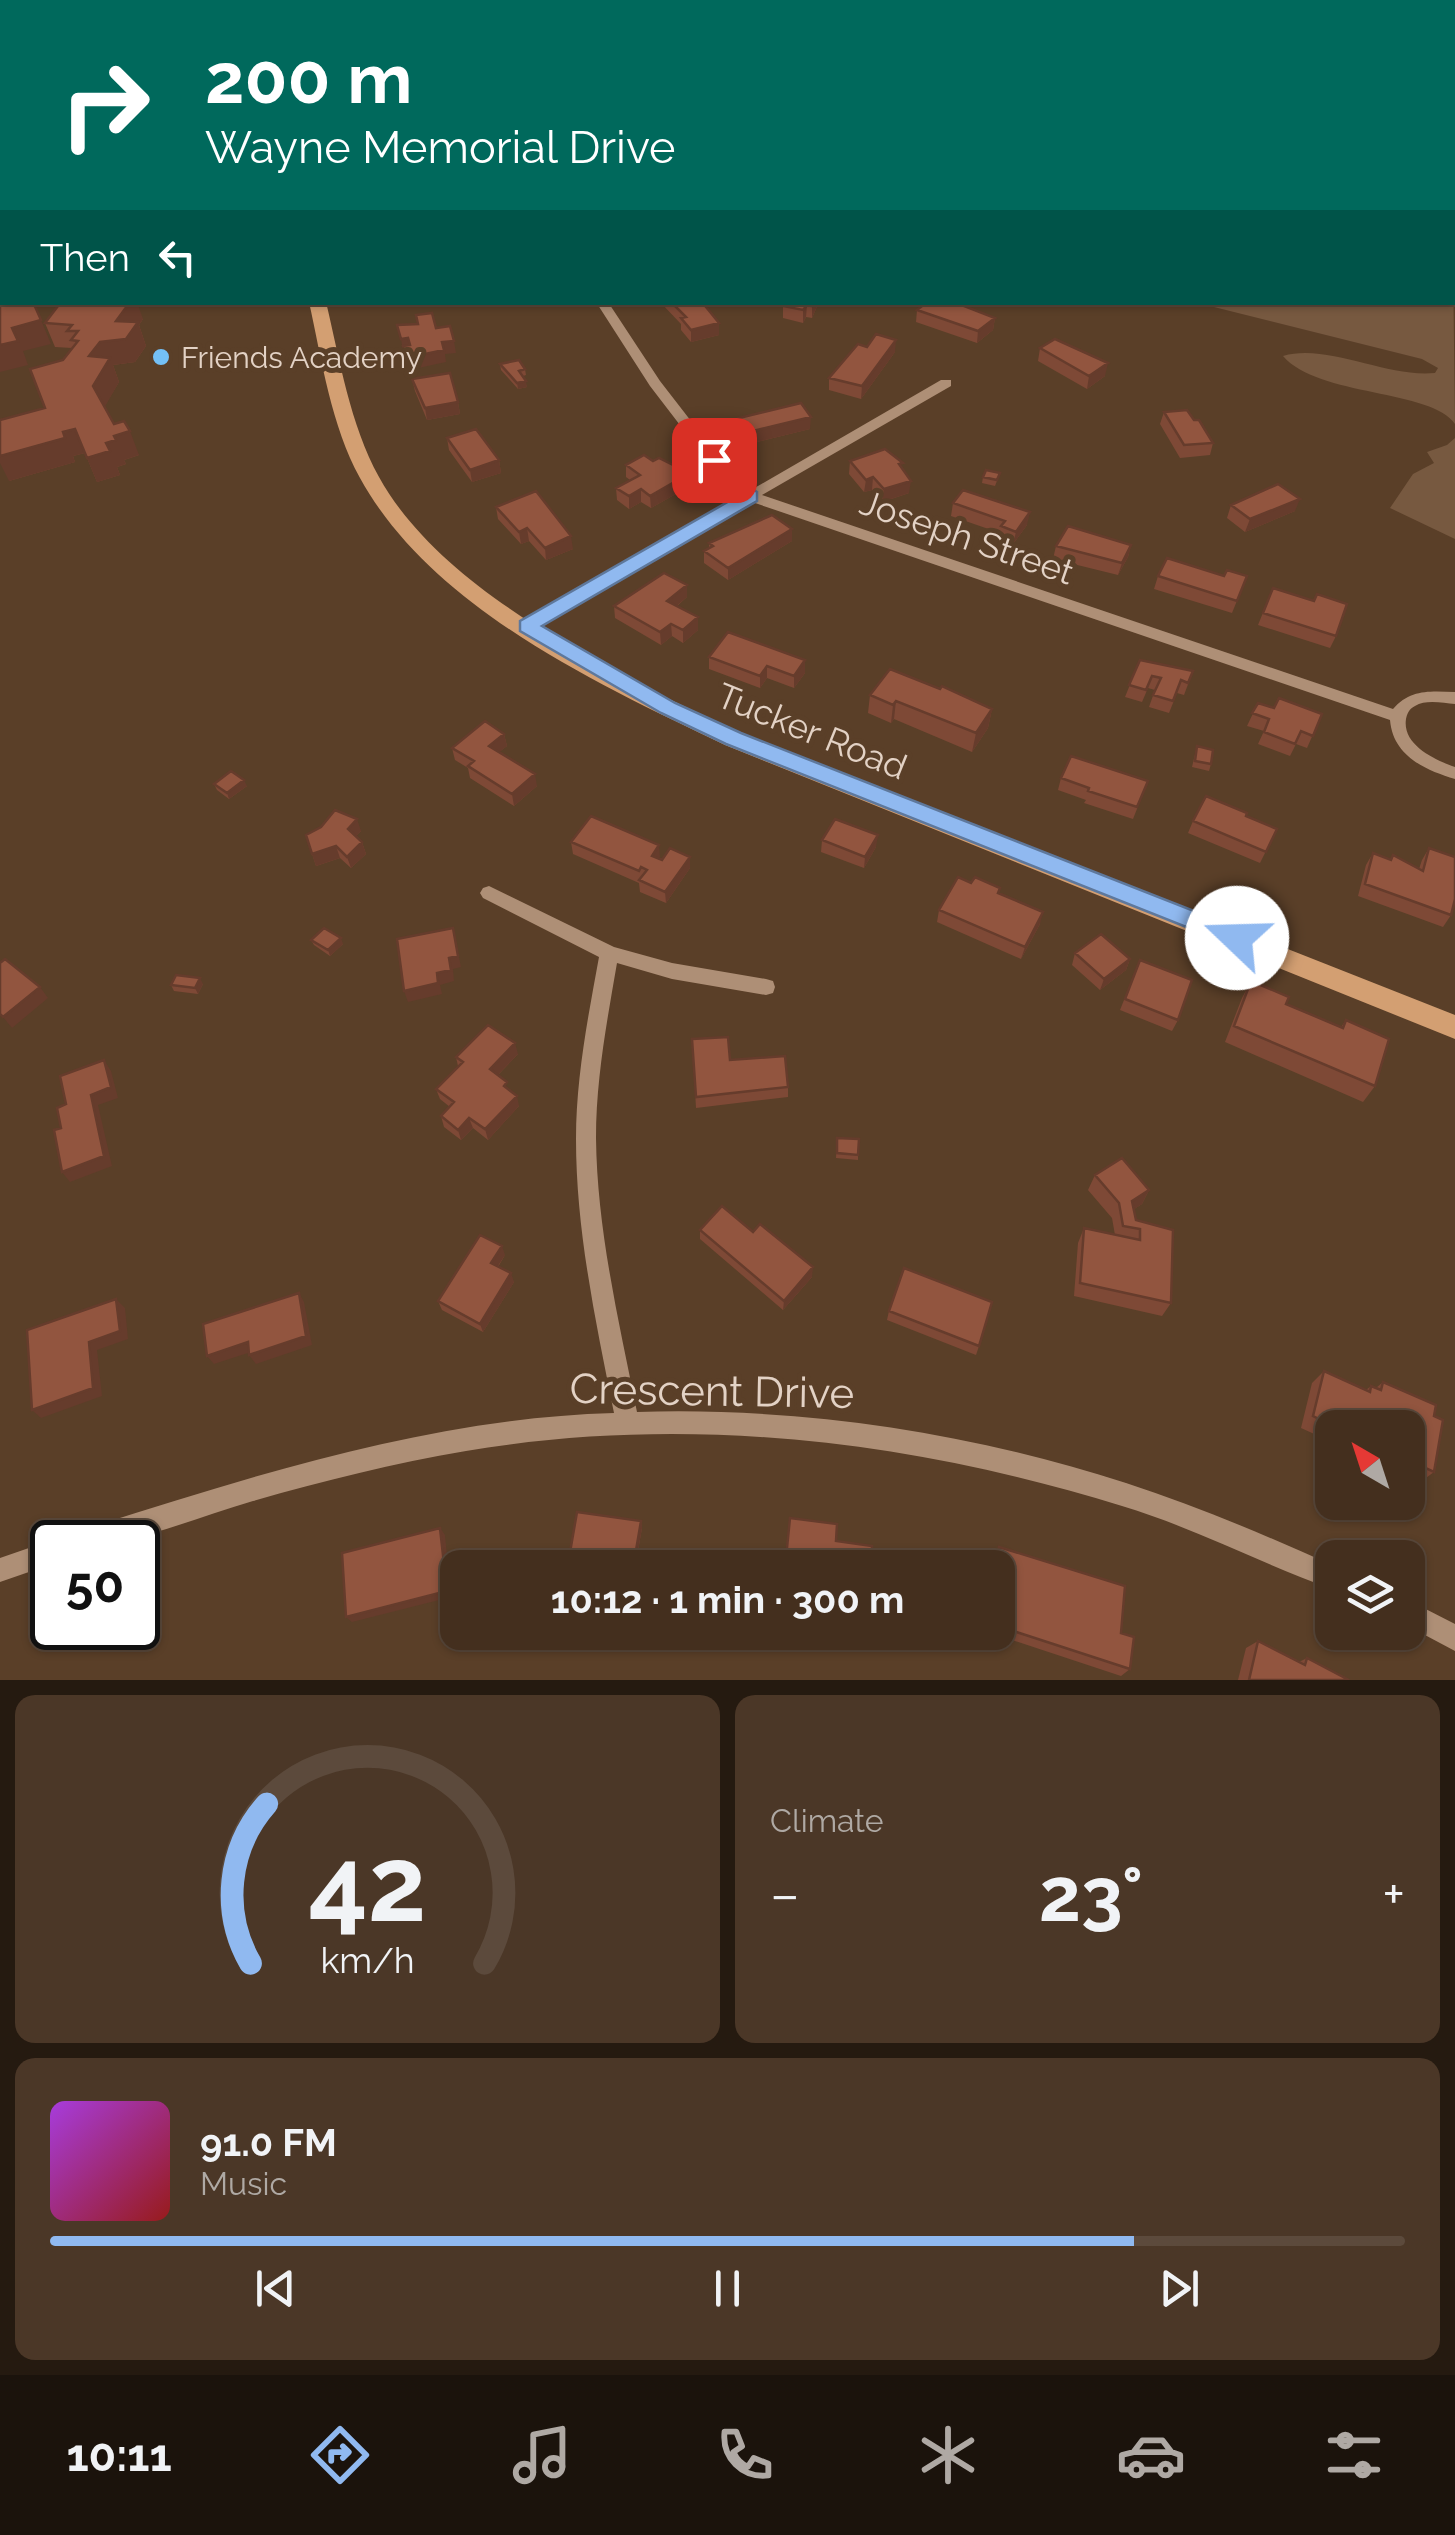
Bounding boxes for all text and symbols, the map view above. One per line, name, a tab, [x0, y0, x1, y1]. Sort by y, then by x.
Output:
text: 200 m	[205, 37, 412, 119]
icon: right	[40, 40, 170, 170]
text: Wayne Memorial Drive	[205, 121, 676, 174]
icon: left	[150, 230, 205, 285]
text: Then	[40, 235, 130, 280]
place label: Friends Academy	[181, 340, 422, 375]
marker: Friends Academy	[150, 346, 172, 368]
pin	[672, 418, 757, 503]
icon: arrive	[687, 433, 742, 488]
street label: Joseph Street	[855, 481, 1079, 593]
street label: Tucker Road	[711, 674, 913, 788]
position arrow	[1185, 886, 1289, 990]
street label: Crescent Drive	[569, 1364, 855, 1418]
north arrow	[1315, 1410, 1425, 1520]
map controls	[1315, 1410, 1425, 1650]
speed limit sign: 50	[30, 1520, 160, 1650]
button: layers	[1315, 1540, 1425, 1650]
text: 10:12 · 1 min · 300 m	[551, 1577, 904, 1622]
text: Climate	[770, 1802, 884, 1839]
text: 42	[308, 1823, 427, 1945]
text: 23°	[1039, 1850, 1143, 1939]
text: −	[770, 1862, 800, 1927]
text: +	[1382, 1862, 1405, 1927]
text: km/h	[320, 1939, 415, 1981]
text: 91.0 FM	[200, 2120, 337, 2165]
text: Music	[200, 2165, 287, 2202]
icon: previous	[248, 2261, 303, 2316]
icon: pause	[700, 2261, 755, 2316]
icon: next	[1152, 2261, 1207, 2316]
icon: directions	[305, 2420, 375, 2490]
icon: music	[507, 2420, 577, 2490]
icon: phone	[710, 2420, 780, 2490]
icon: climate	[913, 2420, 983, 2490]
icon: car	[1116, 2420, 1186, 2490]
icon: filters	[1319, 2420, 1389, 2490]
text: 10:11	[66, 2429, 172, 2482]

